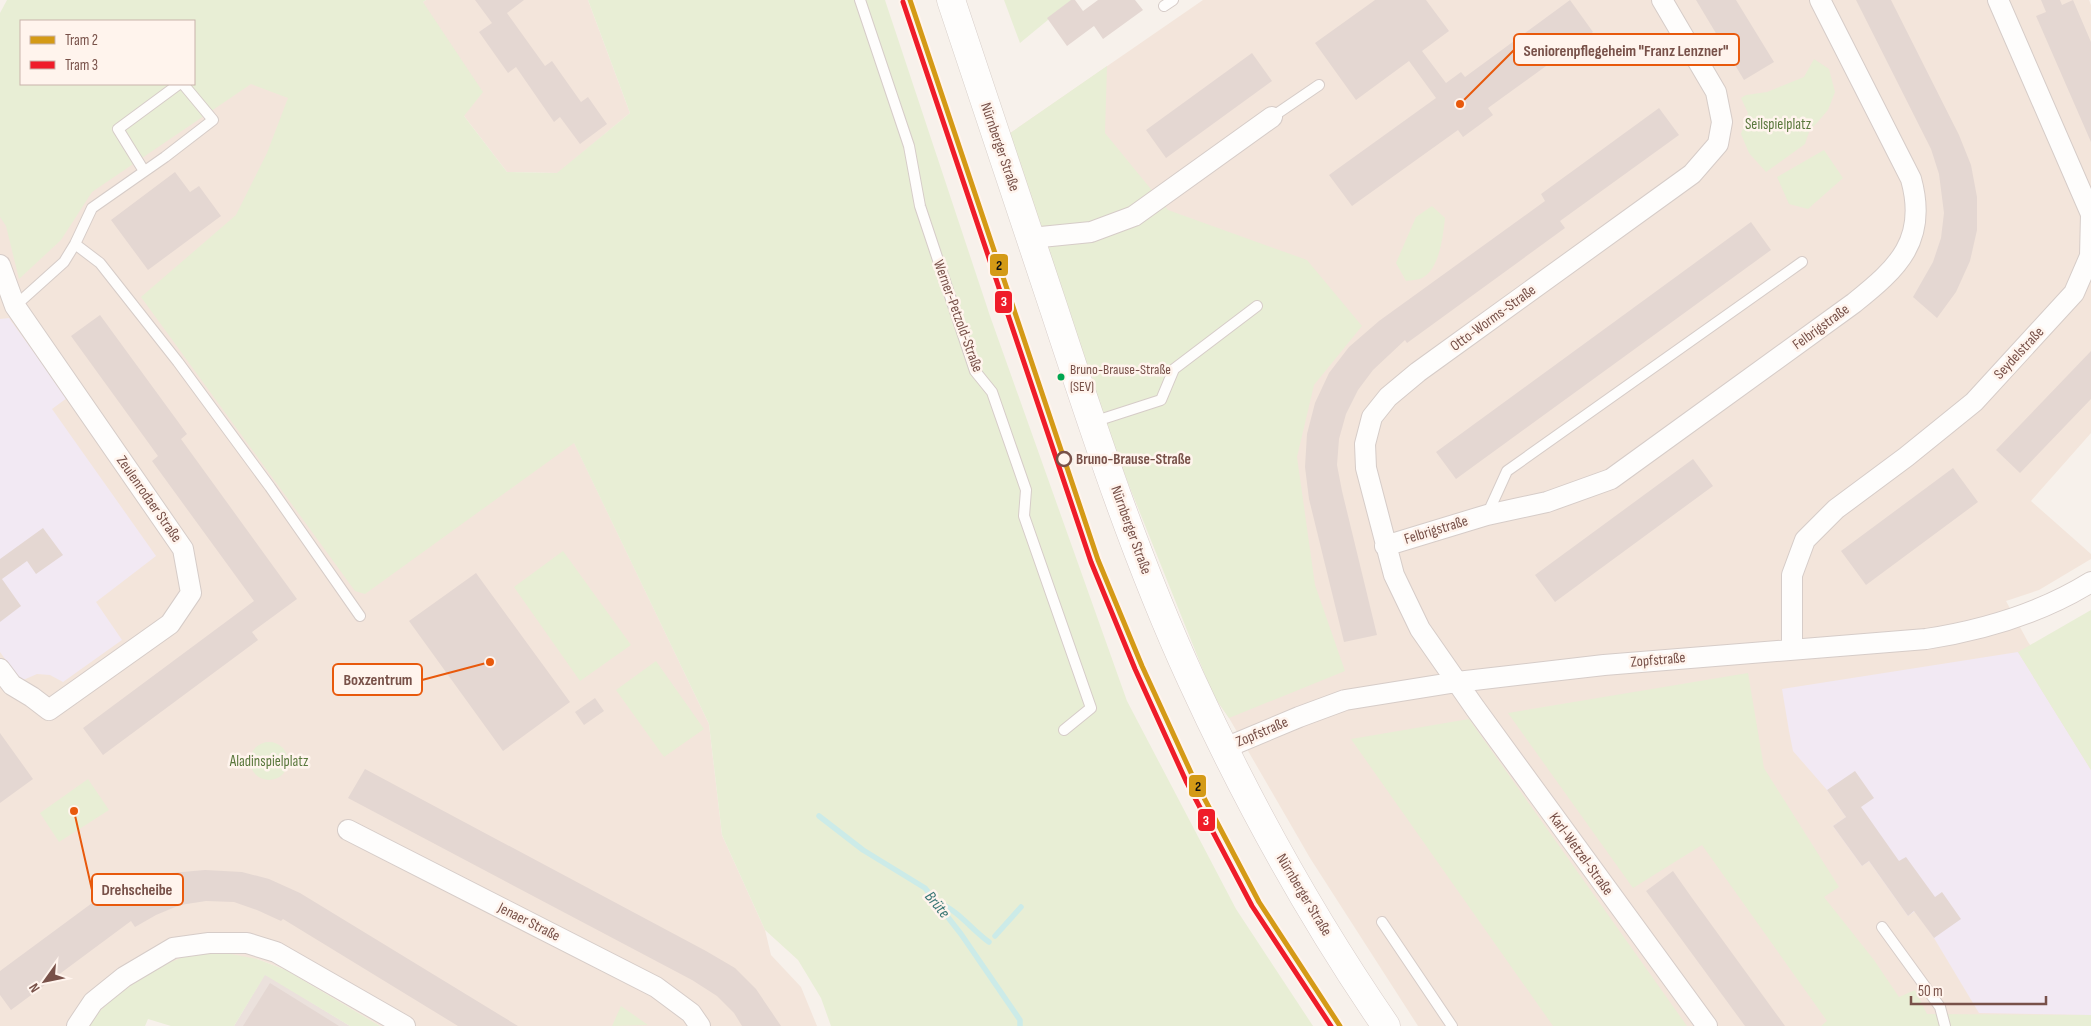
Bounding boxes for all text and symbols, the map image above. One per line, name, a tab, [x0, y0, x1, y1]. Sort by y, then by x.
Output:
legend	[20, 20, 195, 85]
text: Tram 2	[65, 31, 98, 50]
callout: Seniorenpflegeheim "Franz Lenzner"	[1514, 34, 1739, 65]
text: Seniorenpflegeheim "Franz Lenzner"	[1523, 42, 1729, 61]
text: Tram 3	[65, 56, 98, 75]
street label: Nürnberger Straße	[976, 100, 1024, 194]
park label: Seilspielplatz	[1745, 115, 1812, 134]
line badge: 2	[989, 253, 1009, 277]
street label: Werner-Petzold-Straße	[929, 257, 987, 375]
text: 2	[996, 257, 1002, 274]
street label: Otto-Worms-Straße	[1446, 281, 1540, 355]
line badge: 3	[994, 290, 1013, 314]
text: 3	[1001, 293, 1007, 310]
street label: Felbrigstraße	[1789, 300, 1853, 354]
street label: Seydelstraße	[1990, 323, 2048, 383]
place label: Bruno-Brause-Straße (SEV)	[1070, 361, 1171, 395]
marker: Bruno-Brause-Straße (SEV)	[1056, 372, 1066, 382]
place label: Bruno-Brause-Straße	[1076, 450, 1191, 469]
marker: Bruno-Brause-Straße	[1056, 451, 1072, 467]
street label: Zeulenrodaer Straße	[112, 452, 186, 546]
street label: Nürnberger Straße	[1106, 483, 1156, 577]
street label: Felbrigstraße	[1402, 511, 1470, 549]
street label: Zopfstraße	[1630, 648, 1686, 672]
callout: Boxzentrum	[333, 664, 422, 695]
text: Boxzentrum	[344, 671, 412, 690]
street label: Zopfstraße	[1233, 713, 1291, 751]
park label: Aladinspielplatz	[229, 752, 309, 771]
line badge: 2	[1188, 774, 1207, 798]
text: 2	[1195, 778, 1201, 795]
line badge: 3	[1197, 808, 1216, 832]
street label: Karl-Wetzel-Straße	[1545, 809, 1617, 899]
text: 3	[1203, 812, 1209, 829]
street label: Nürnberger Straße	[1272, 850, 1336, 940]
callout: Drehscheibe	[92, 874, 183, 905]
text: Drehscheibe	[102, 881, 173, 900]
water label: Brüte	[920, 888, 954, 922]
street label: Jenaer Straße	[494, 898, 563, 946]
north arrow	[20, 956, 70, 1006]
scale bar	[1911, 974, 2046, 1006]
text: N	[25, 980, 44, 996]
text: 50 m	[1918, 982, 1943, 1001]

